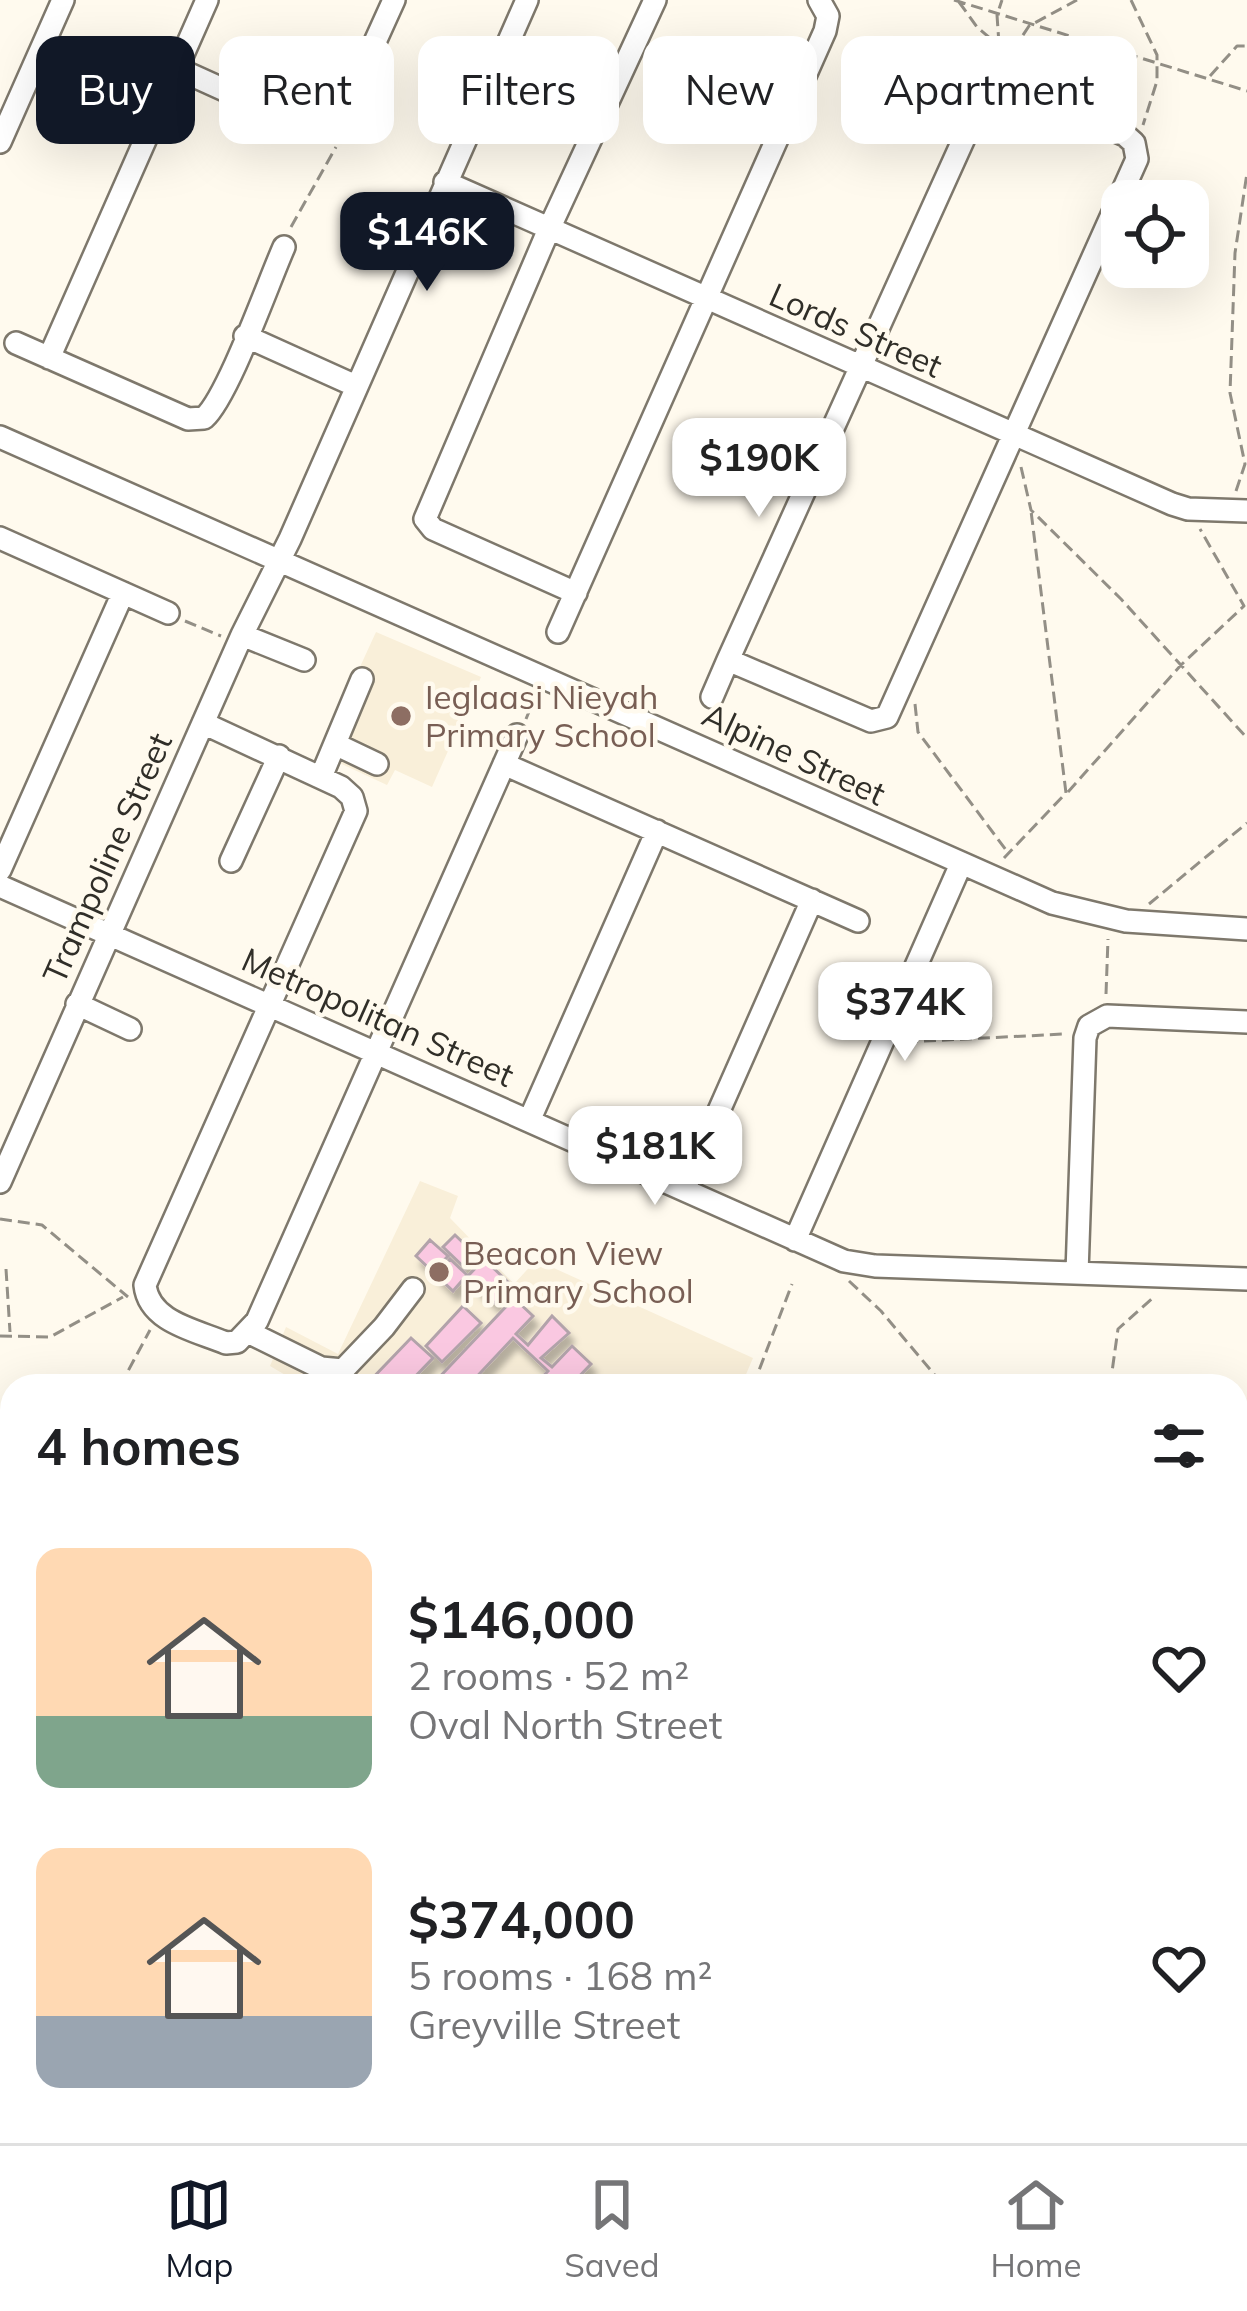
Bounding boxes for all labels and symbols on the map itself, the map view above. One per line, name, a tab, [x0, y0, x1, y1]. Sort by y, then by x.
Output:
pin: $146K	[343, 192, 511, 294]
street label: Lords Street	[764, 273, 949, 386]
pin: $190K	[675, 418, 843, 520]
place label: Ieglaasi Nieyah Primary School	[425, 676, 658, 755]
street label: Alpine Street	[696, 693, 892, 814]
marker: Ieglaasi Nieyah Primary School	[388, 703, 414, 729]
street label: Trampoline Street	[33, 726, 180, 989]
street label: Metropolitan Street	[236, 938, 521, 1095]
pin: $374K	[821, 962, 989, 1064]
pin: $181K	[571, 1106, 739, 1208]
place label: Beacon View Primary School	[463, 1232, 694, 1311]
marker: Beacon View Primary School	[426, 1259, 452, 1285]

